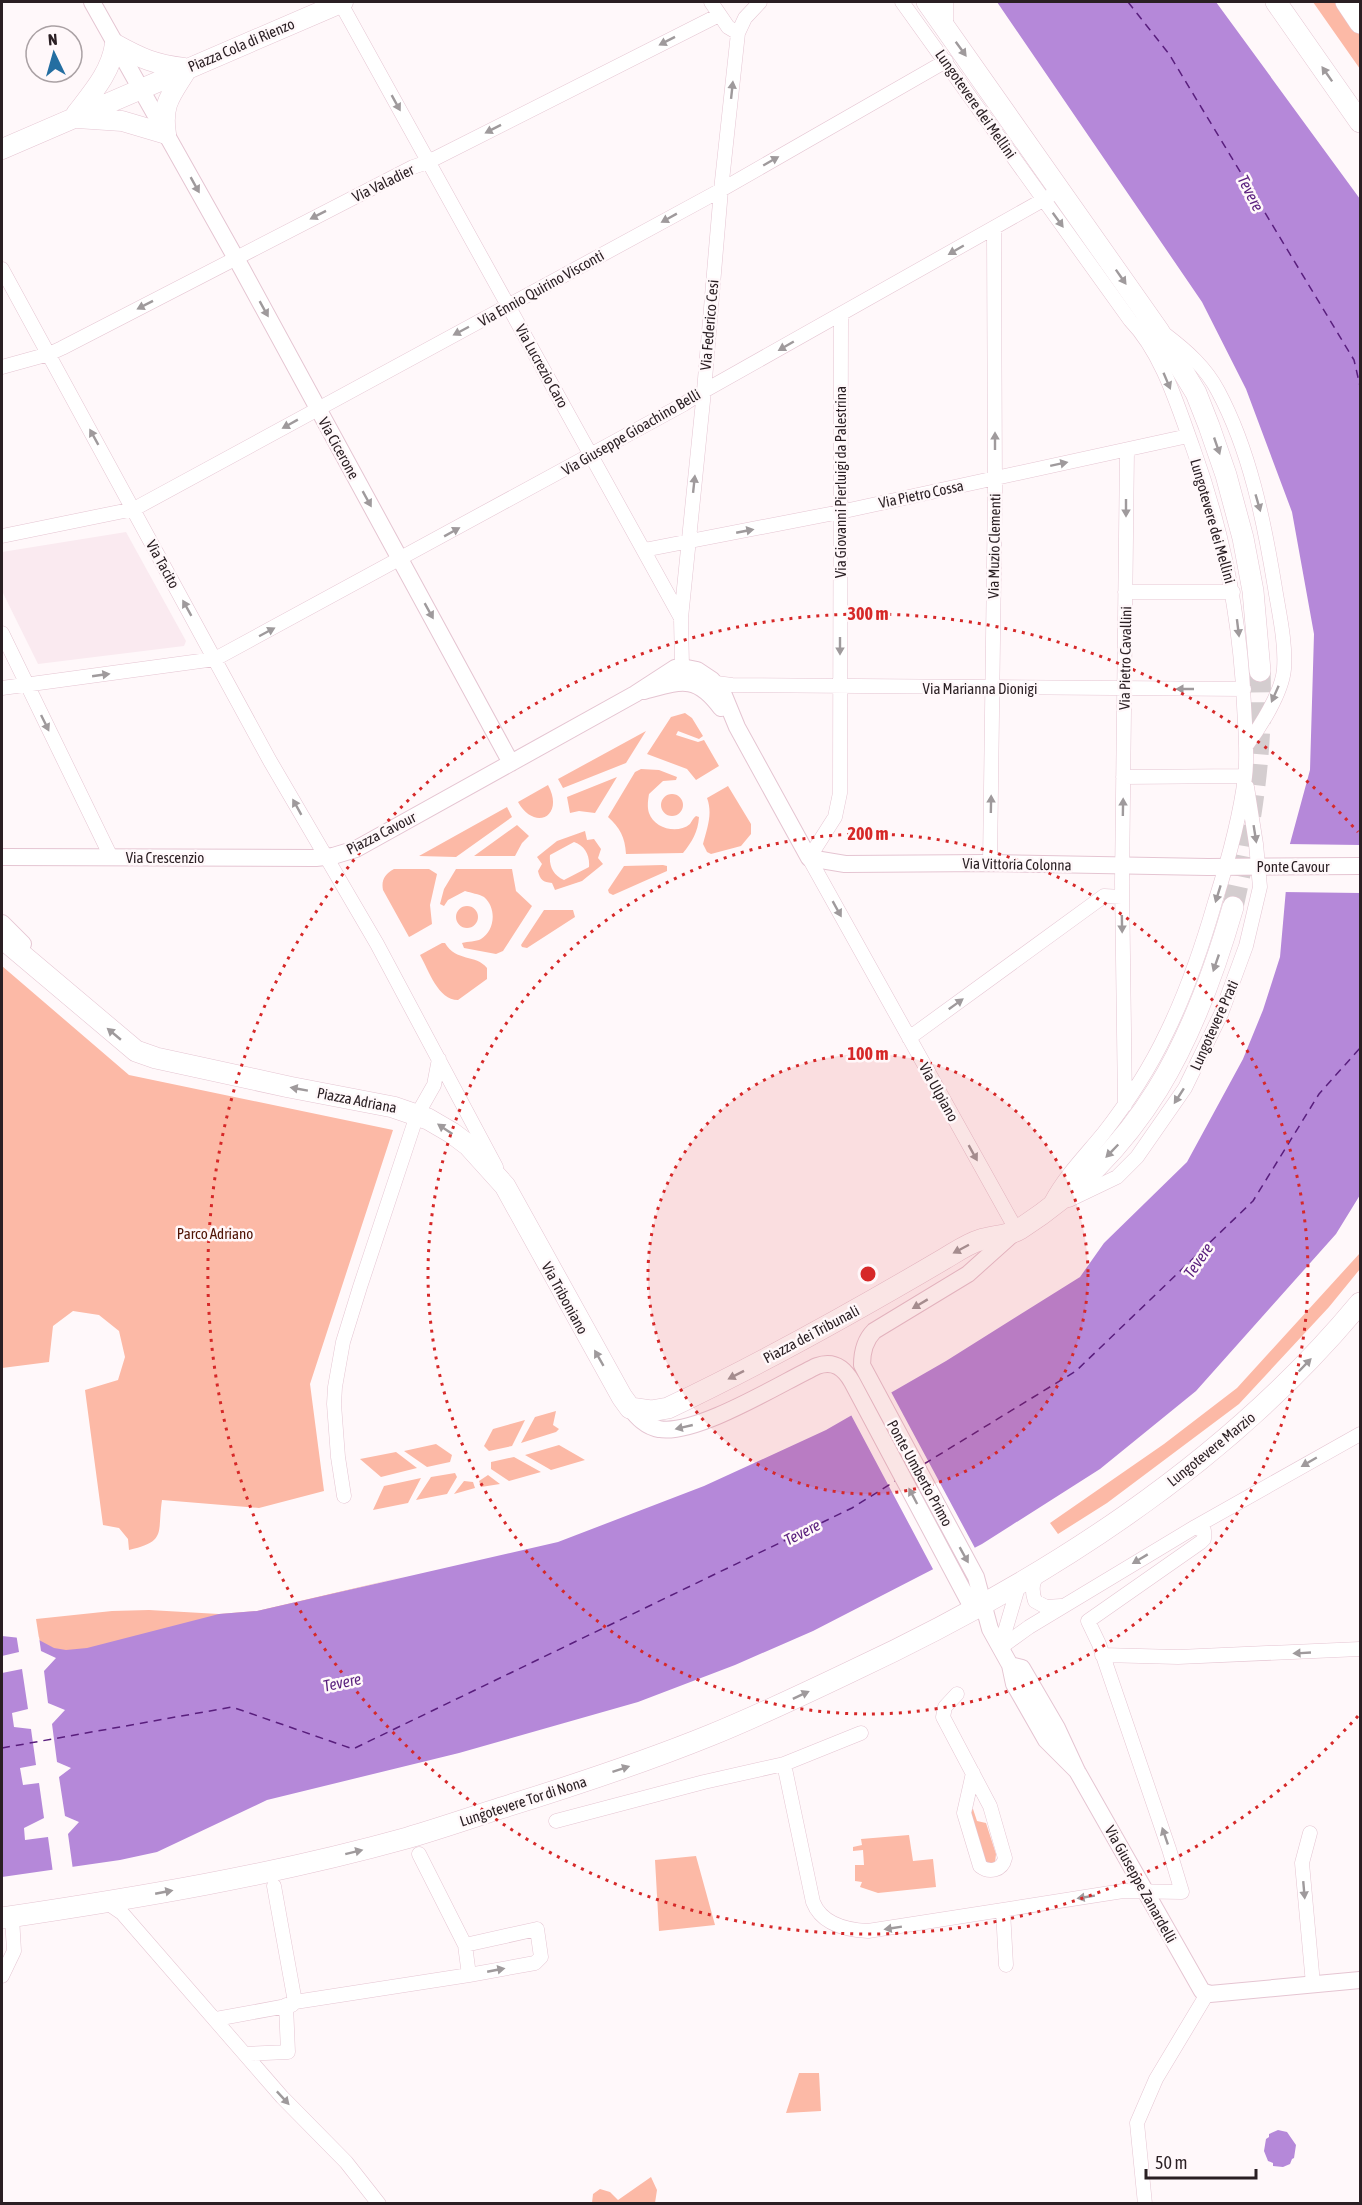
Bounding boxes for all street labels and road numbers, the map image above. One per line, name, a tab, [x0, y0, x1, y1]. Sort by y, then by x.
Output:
street label: Piazza Cola di Rienzo	[185, 15, 297, 75]
street label: Lungotevere dei Mellini	[932, 46, 1020, 162]
street label: Via Valadier	[349, 161, 417, 205]
street label: Via Ennio Quirino Visconti	[475, 246, 607, 330]
street label: Via Federico Cesi	[697, 279, 721, 371]
street label: Via Lucrezio Caro	[512, 321, 572, 411]
street label: Via Giuseppe Gioachino Belli	[559, 385, 703, 479]
street label: Via Giovanni Pierluigi da Palestrina	[832, 386, 849, 578]
street label: Via Cicerone	[315, 414, 363, 482]
street label: Lungotevere dei Mellini	[1187, 457, 1239, 585]
street label: Via Pietro Cossa	[877, 477, 965, 511]
street label: Via Muzio Clementi	[985, 493, 1003, 599]
street label: Via Tacito	[143, 537, 183, 591]
street label: Via Pietro Cavallini	[1116, 606, 1134, 710]
street label: Via Marianna Dionigi	[923, 680, 1037, 697]
street label: Piazza Cavour	[343, 808, 419, 858]
street label: Via Crescenzio	[126, 849, 204, 866]
street label: Via Vittoria Colonna	[962, 855, 1072, 873]
street label: Ponte Cavour	[1256, 858, 1330, 875]
street label: Lungotevere Prati	[1187, 977, 1241, 1073]
street label: Via Ulpiano	[916, 1060, 962, 1124]
street label: Piazza Adriana	[316, 1084, 398, 1116]
street label: Via Triboniano	[538, 1259, 592, 1337]
street label: Piazza dei Tribunali	[760, 1302, 862, 1366]
street label: Lungotevere Marzio	[1164, 1408, 1258, 1490]
street label: Ponte Umberto Primo	[884, 1417, 956, 1529]
street label: Lungotevere Tor di Nona	[457, 1772, 589, 1830]
street label: Via Giuseppe Zanardelli	[1102, 1822, 1180, 1946]

